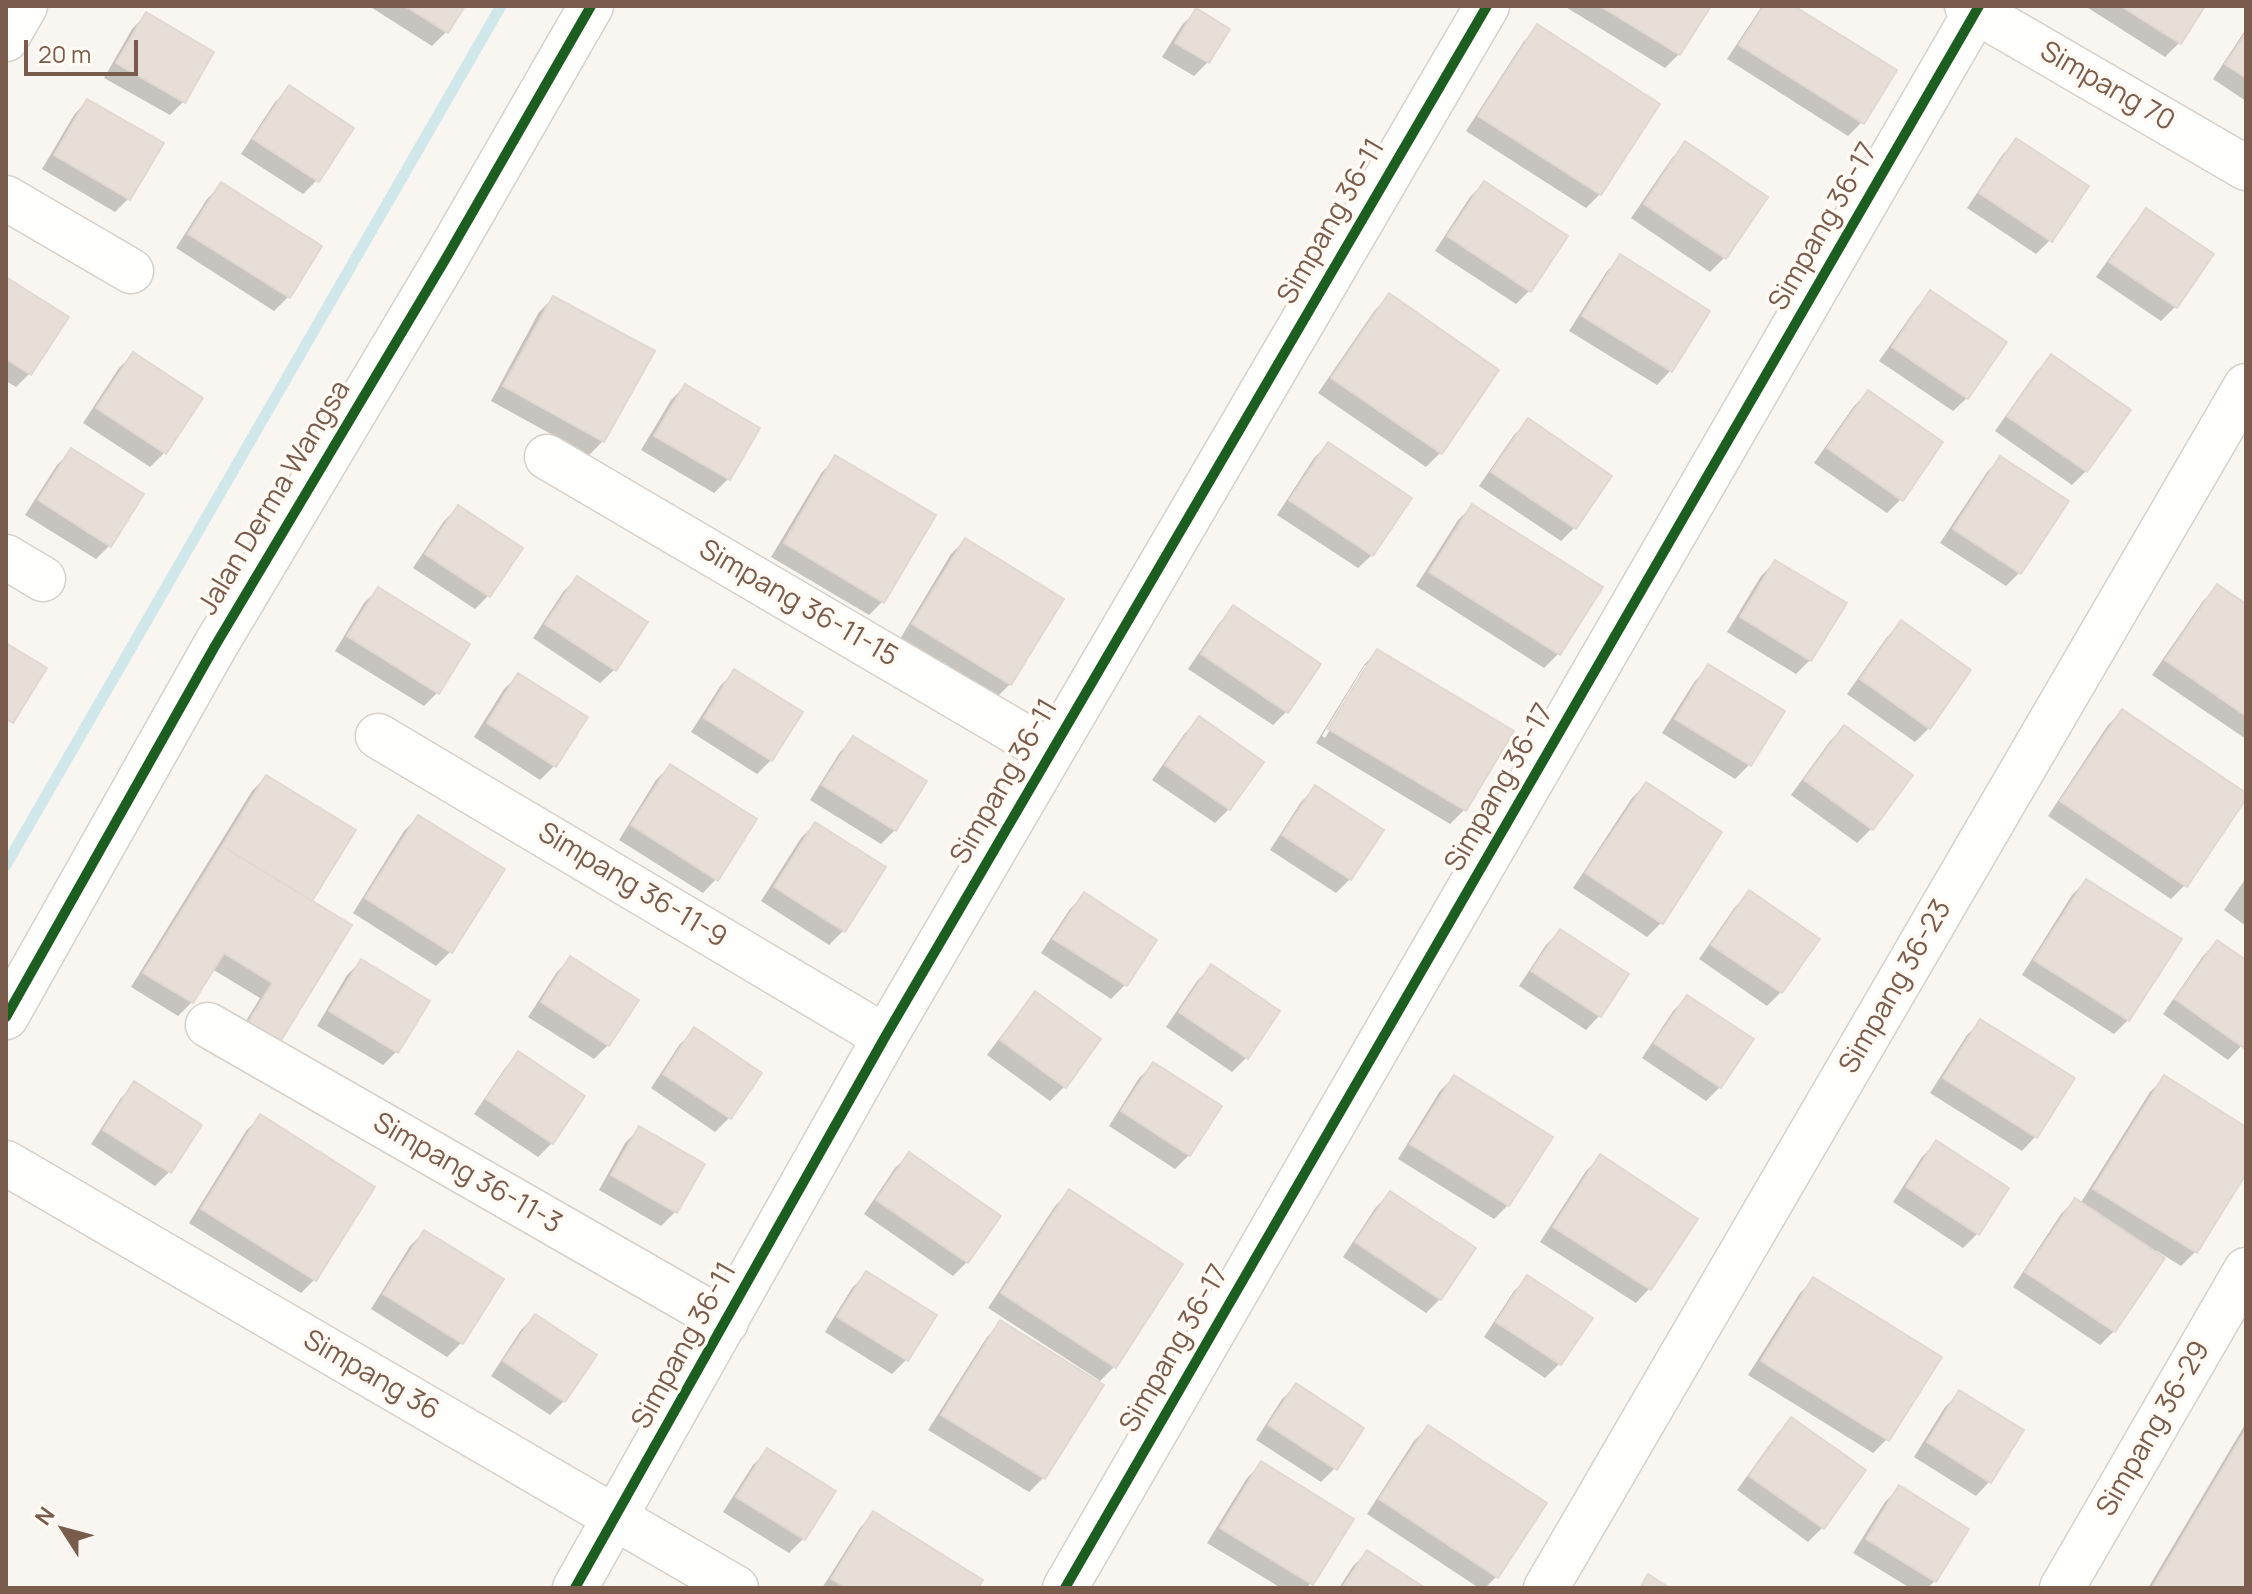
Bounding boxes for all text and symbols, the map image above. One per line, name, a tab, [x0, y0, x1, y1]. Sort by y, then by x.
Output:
scale bar	[28, 24, 142, 74]
street label: Simpang 70	[2034, 35, 2180, 139]
text: 20 m	[38, 37, 91, 70]
street label: Simpang 36-11	[1271, 134, 1393, 310]
street label: Simpang 36-17	[1762, 137, 1886, 317]
street label: Jalan Derma Wangsa	[192, 375, 358, 621]
street label: Simpang 36-11-15	[693, 534, 903, 674]
street label: Simpang 36-11	[944, 694, 1066, 870]
street label: Simpang 36-17	[1438, 698, 1562, 878]
street label: Simpang 36-11-9	[532, 816, 732, 956]
street label: Simpang 36-23	[1833, 894, 1959, 1080]
street label: Simpang 36-11-3	[367, 1106, 567, 1242]
street label: Simpang 36-11	[625, 1257, 745, 1435]
street label: Simpang 36-17	[1113, 1259, 1237, 1439]
street label: Simpang 36	[297, 1324, 445, 1428]
street label: Simpang 36-29	[2090, 1336, 2218, 1522]
north arrow	[24, 1490, 104, 1570]
text: N	[28, 1501, 61, 1531]

